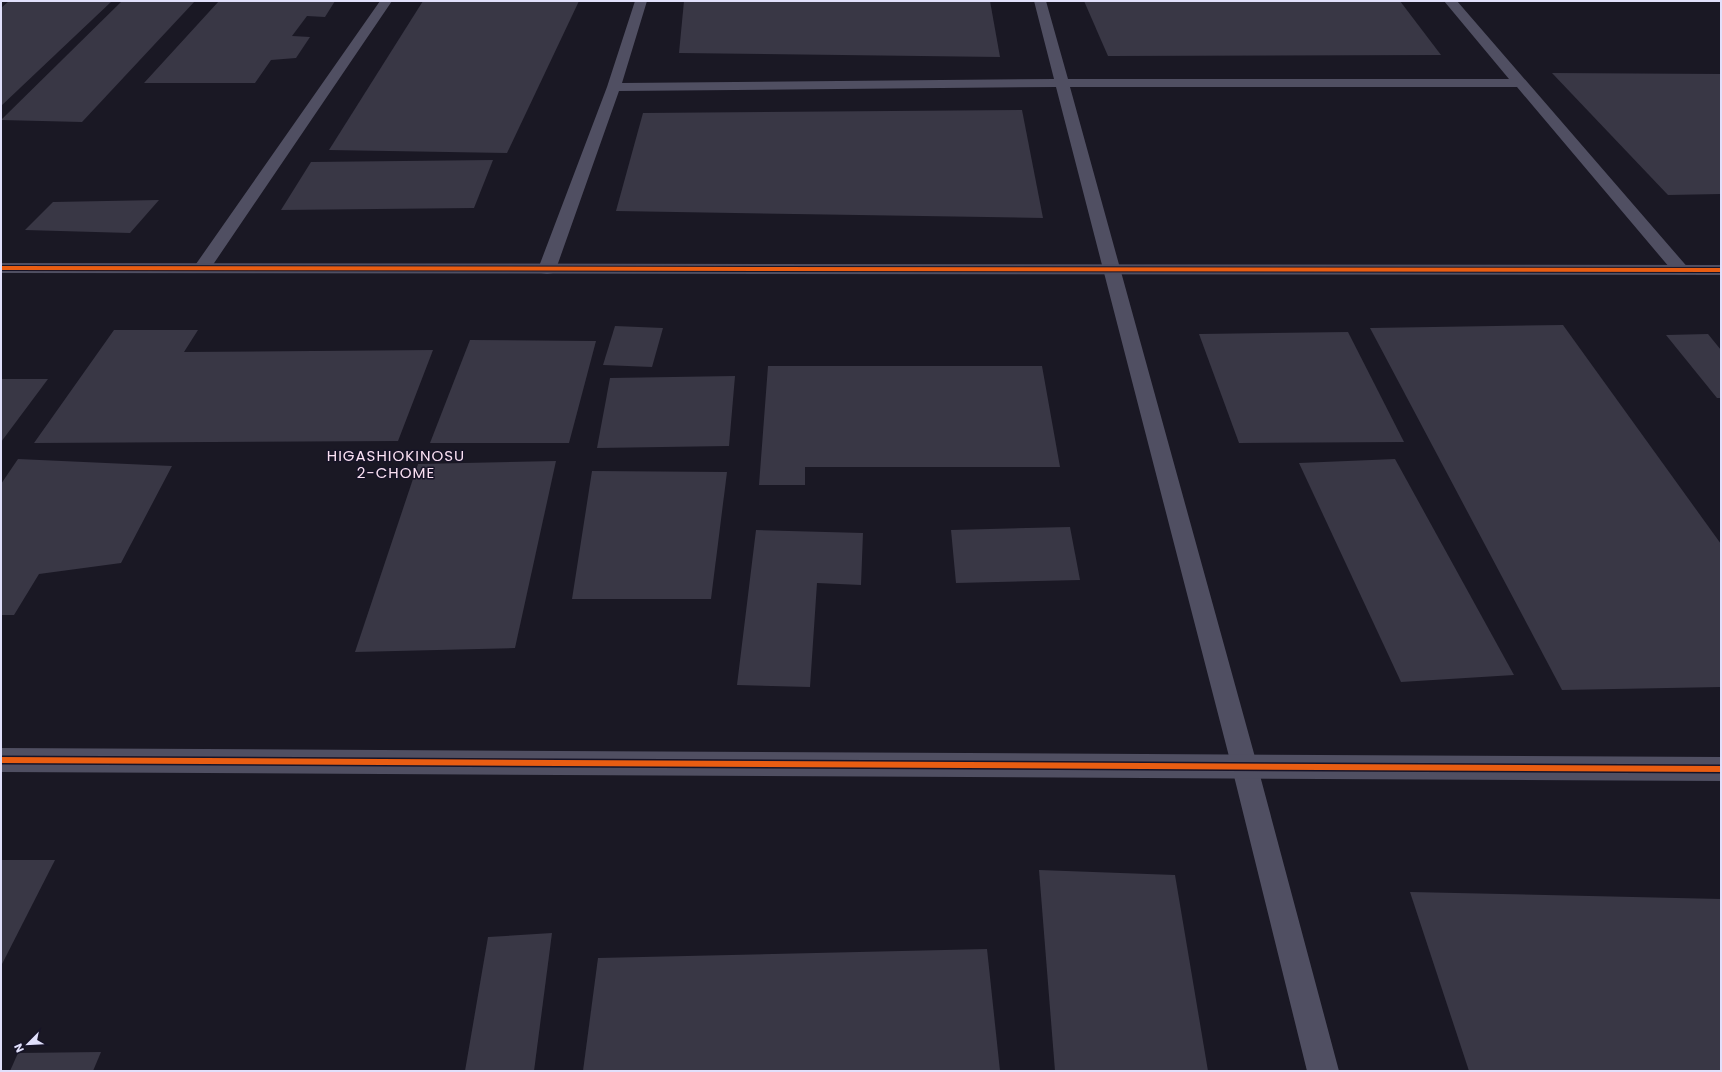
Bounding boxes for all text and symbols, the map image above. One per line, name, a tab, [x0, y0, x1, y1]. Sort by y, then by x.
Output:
district label: HIGASHIOKINOSU 2-CHOME	[327, 445, 465, 483]
north arrow	[8, 1024, 48, 1064]
text: N	[10, 1041, 28, 1055]

